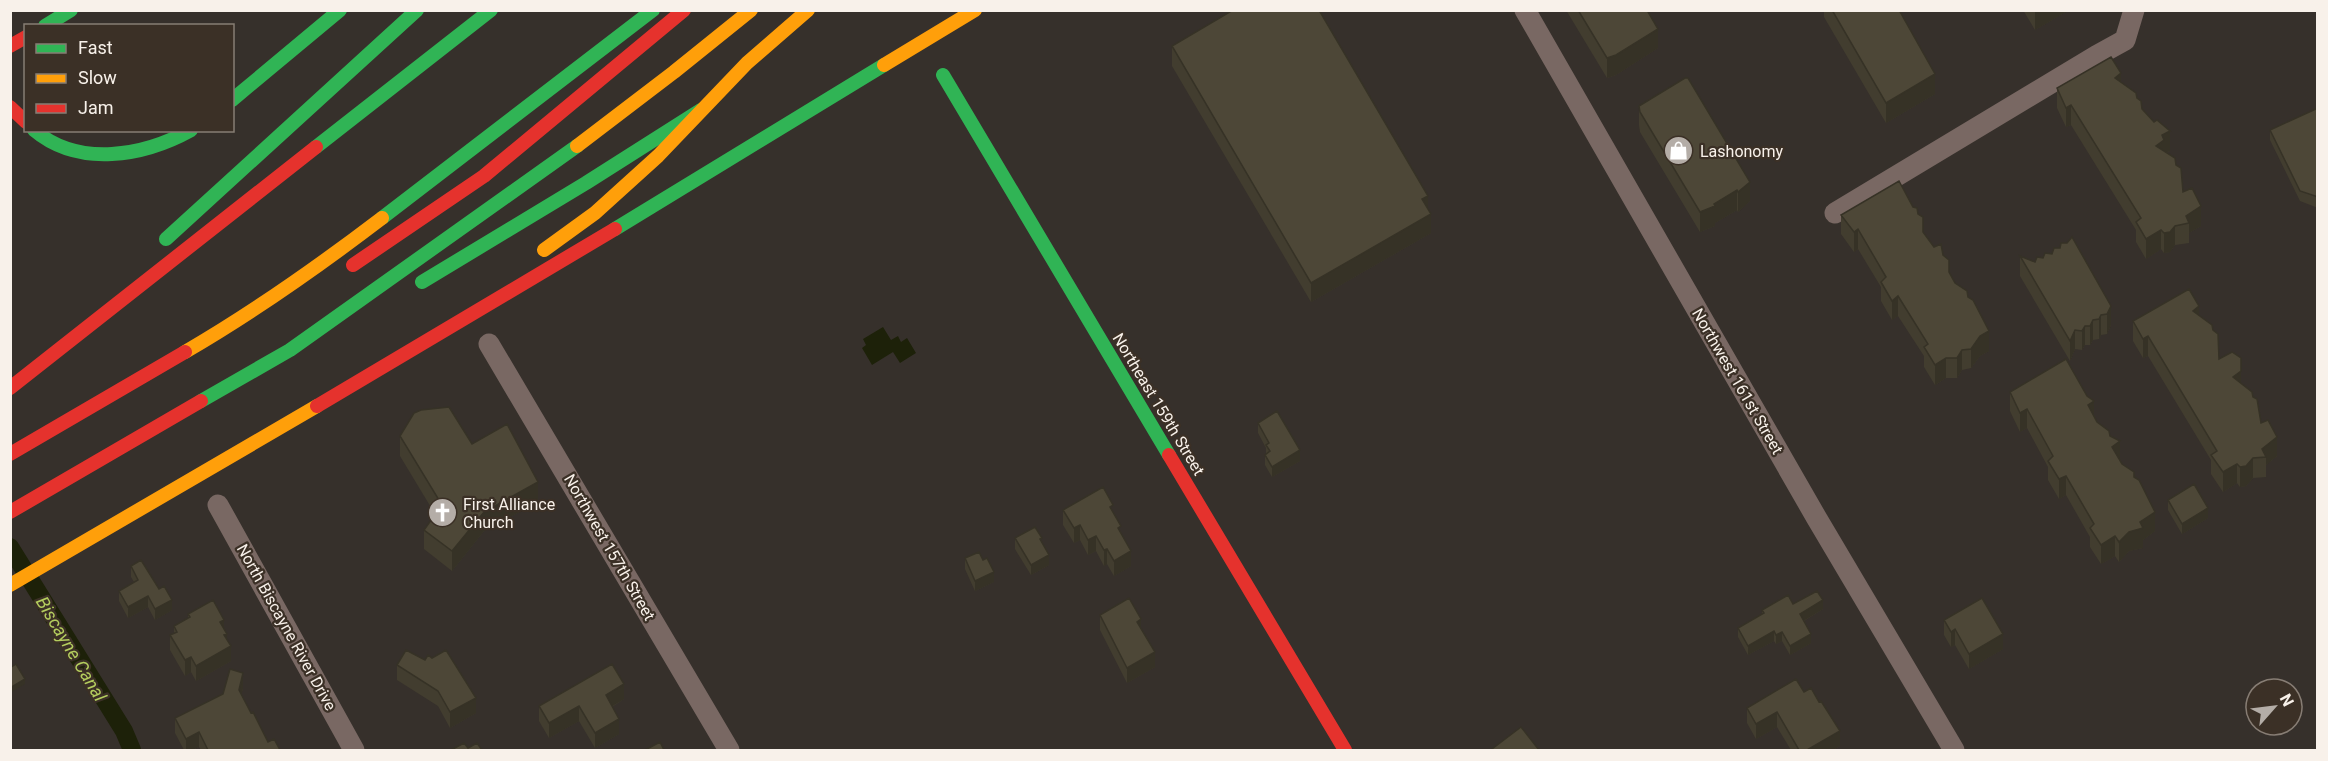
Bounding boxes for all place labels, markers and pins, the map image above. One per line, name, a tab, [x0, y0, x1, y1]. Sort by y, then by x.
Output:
shop icon: Lashonomy	[1663, 135, 1695, 167]
place label: Lashonomy	[1700, 142, 1784, 161]
place label: First Alliance Church	[463, 495, 555, 532]
church icon: First Alliance Church	[426, 497, 458, 529]

